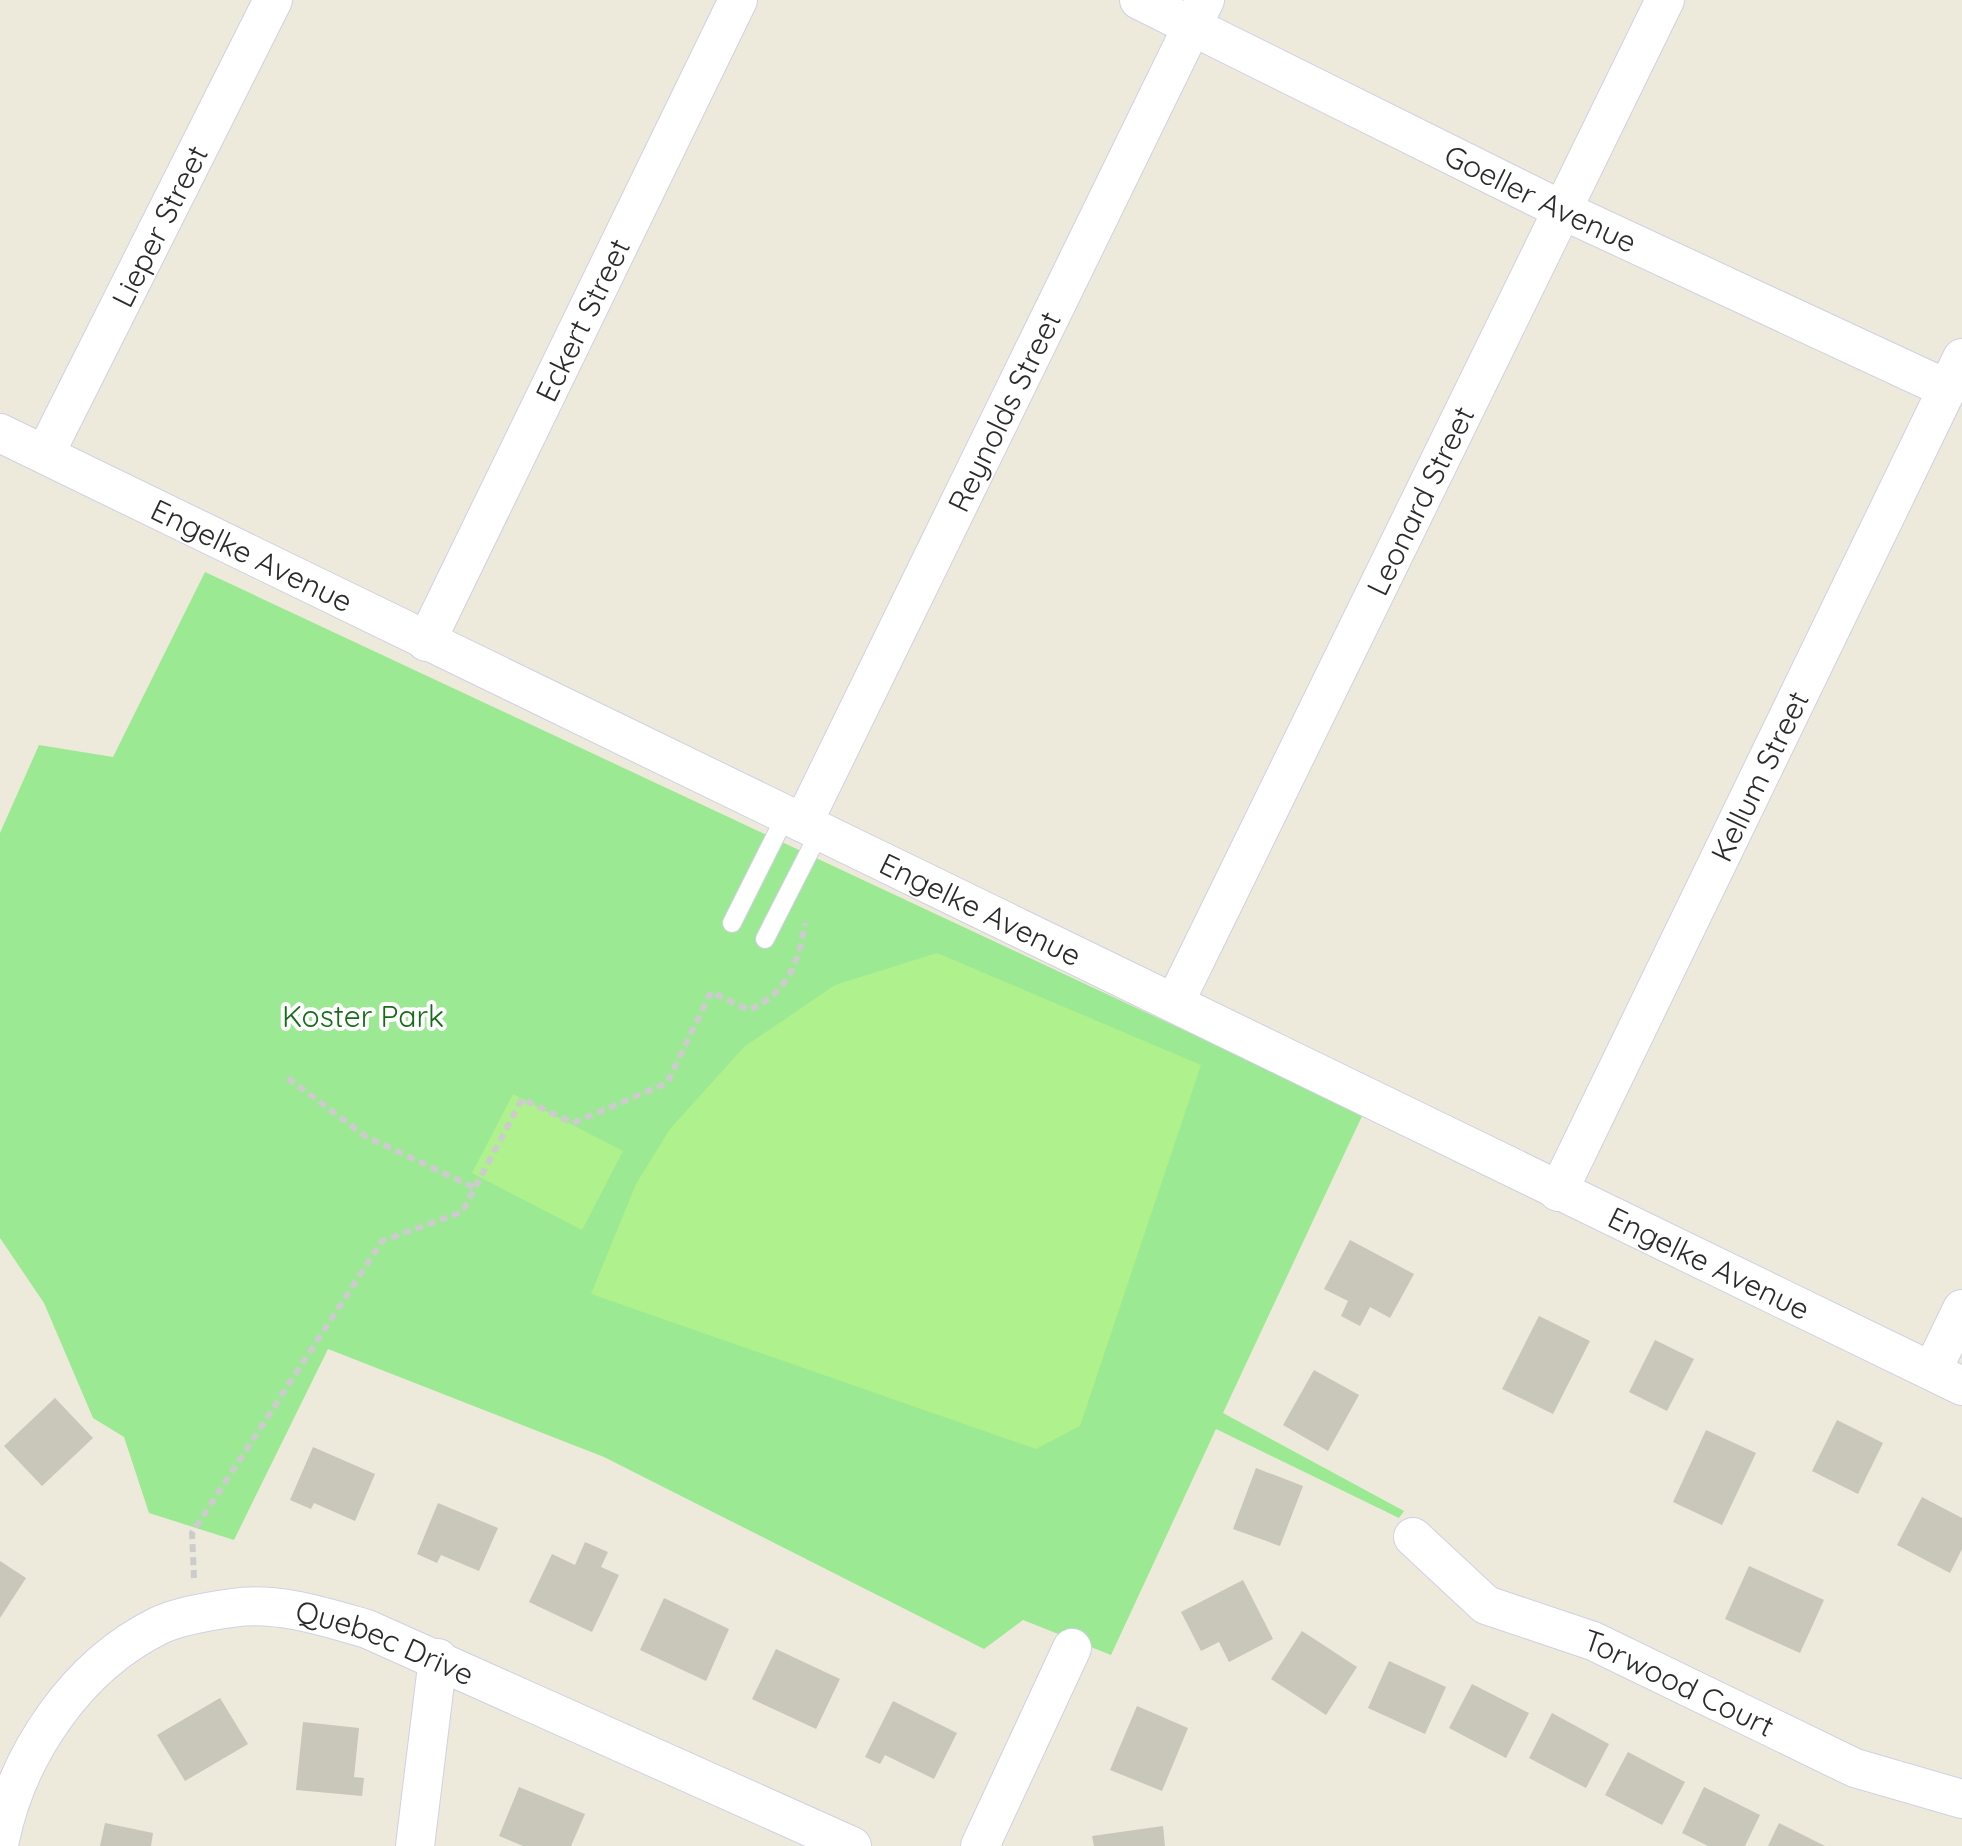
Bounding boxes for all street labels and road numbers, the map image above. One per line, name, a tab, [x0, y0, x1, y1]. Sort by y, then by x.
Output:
street label: Goeller Avenue	[1438, 136, 1643, 261]
street label: Lieper Street	[103, 139, 216, 313]
street label: Eckert Street	[527, 232, 638, 408]
street label: Reynolds Street	[939, 305, 1069, 518]
street label: Leonard Street	[1358, 400, 1482, 602]
street label: Engelke Avenue	[145, 490, 359, 620]
street label: Kellum Street	[1702, 685, 1817, 868]
street label: Engelke Avenue	[873, 844, 1088, 974]
street label: Engelke Avenue	[1602, 1198, 1816, 1328]
street label: Quebec Drive	[292, 1592, 480, 1693]
street label: Torwood Court	[1579, 1620, 1780, 1745]

